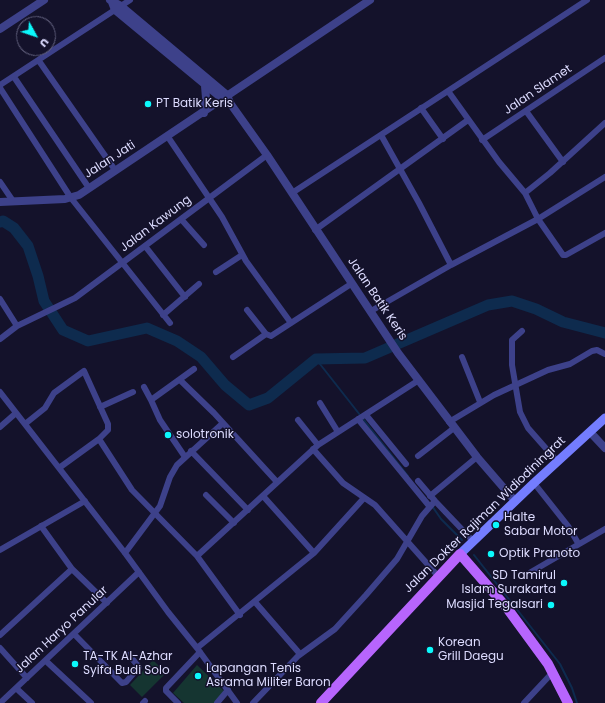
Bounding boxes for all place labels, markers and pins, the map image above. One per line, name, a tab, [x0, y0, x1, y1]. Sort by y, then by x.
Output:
place label: PT Batik Keris	[156, 97, 233, 111]
marker: PT Batik Keris	[143, 99, 153, 109]
place label: solotronik	[176, 428, 234, 442]
marker: solotronik	[163, 430, 173, 440]
place label: Halte Sabar Motor	[504, 511, 578, 539]
marker: Halte Sabar Motor	[491, 520, 501, 530]
place label: Optik Pranoto	[499, 547, 580, 561]
marker: Optik Pranoto	[486, 549, 496, 559]
place label: SD Tamirul Islam Surakarta	[462, 569, 556, 597]
marker: SD Tamirul Islam Surakarta	[559, 578, 569, 588]
place label: Masjid Tegalsari	[446, 598, 543, 612]
marker: Masjid Tegalsari	[546, 600, 556, 610]
place label: Korean Grill Daegu	[438, 636, 504, 664]
marker: Korean Grill Daegu	[425, 645, 435, 655]
place label: TA-TK Al-Azhar Syifa Budi Solo	[83, 650, 173, 678]
marker: TA-TK Al-Azhar Syifa Budi Solo	[70, 659, 80, 669]
place label: Lapangan Tenis Asrama Militer Baron	[206, 662, 331, 690]
marker: Lapangan Tenis Asrama Militer Baron	[193, 671, 203, 681]

